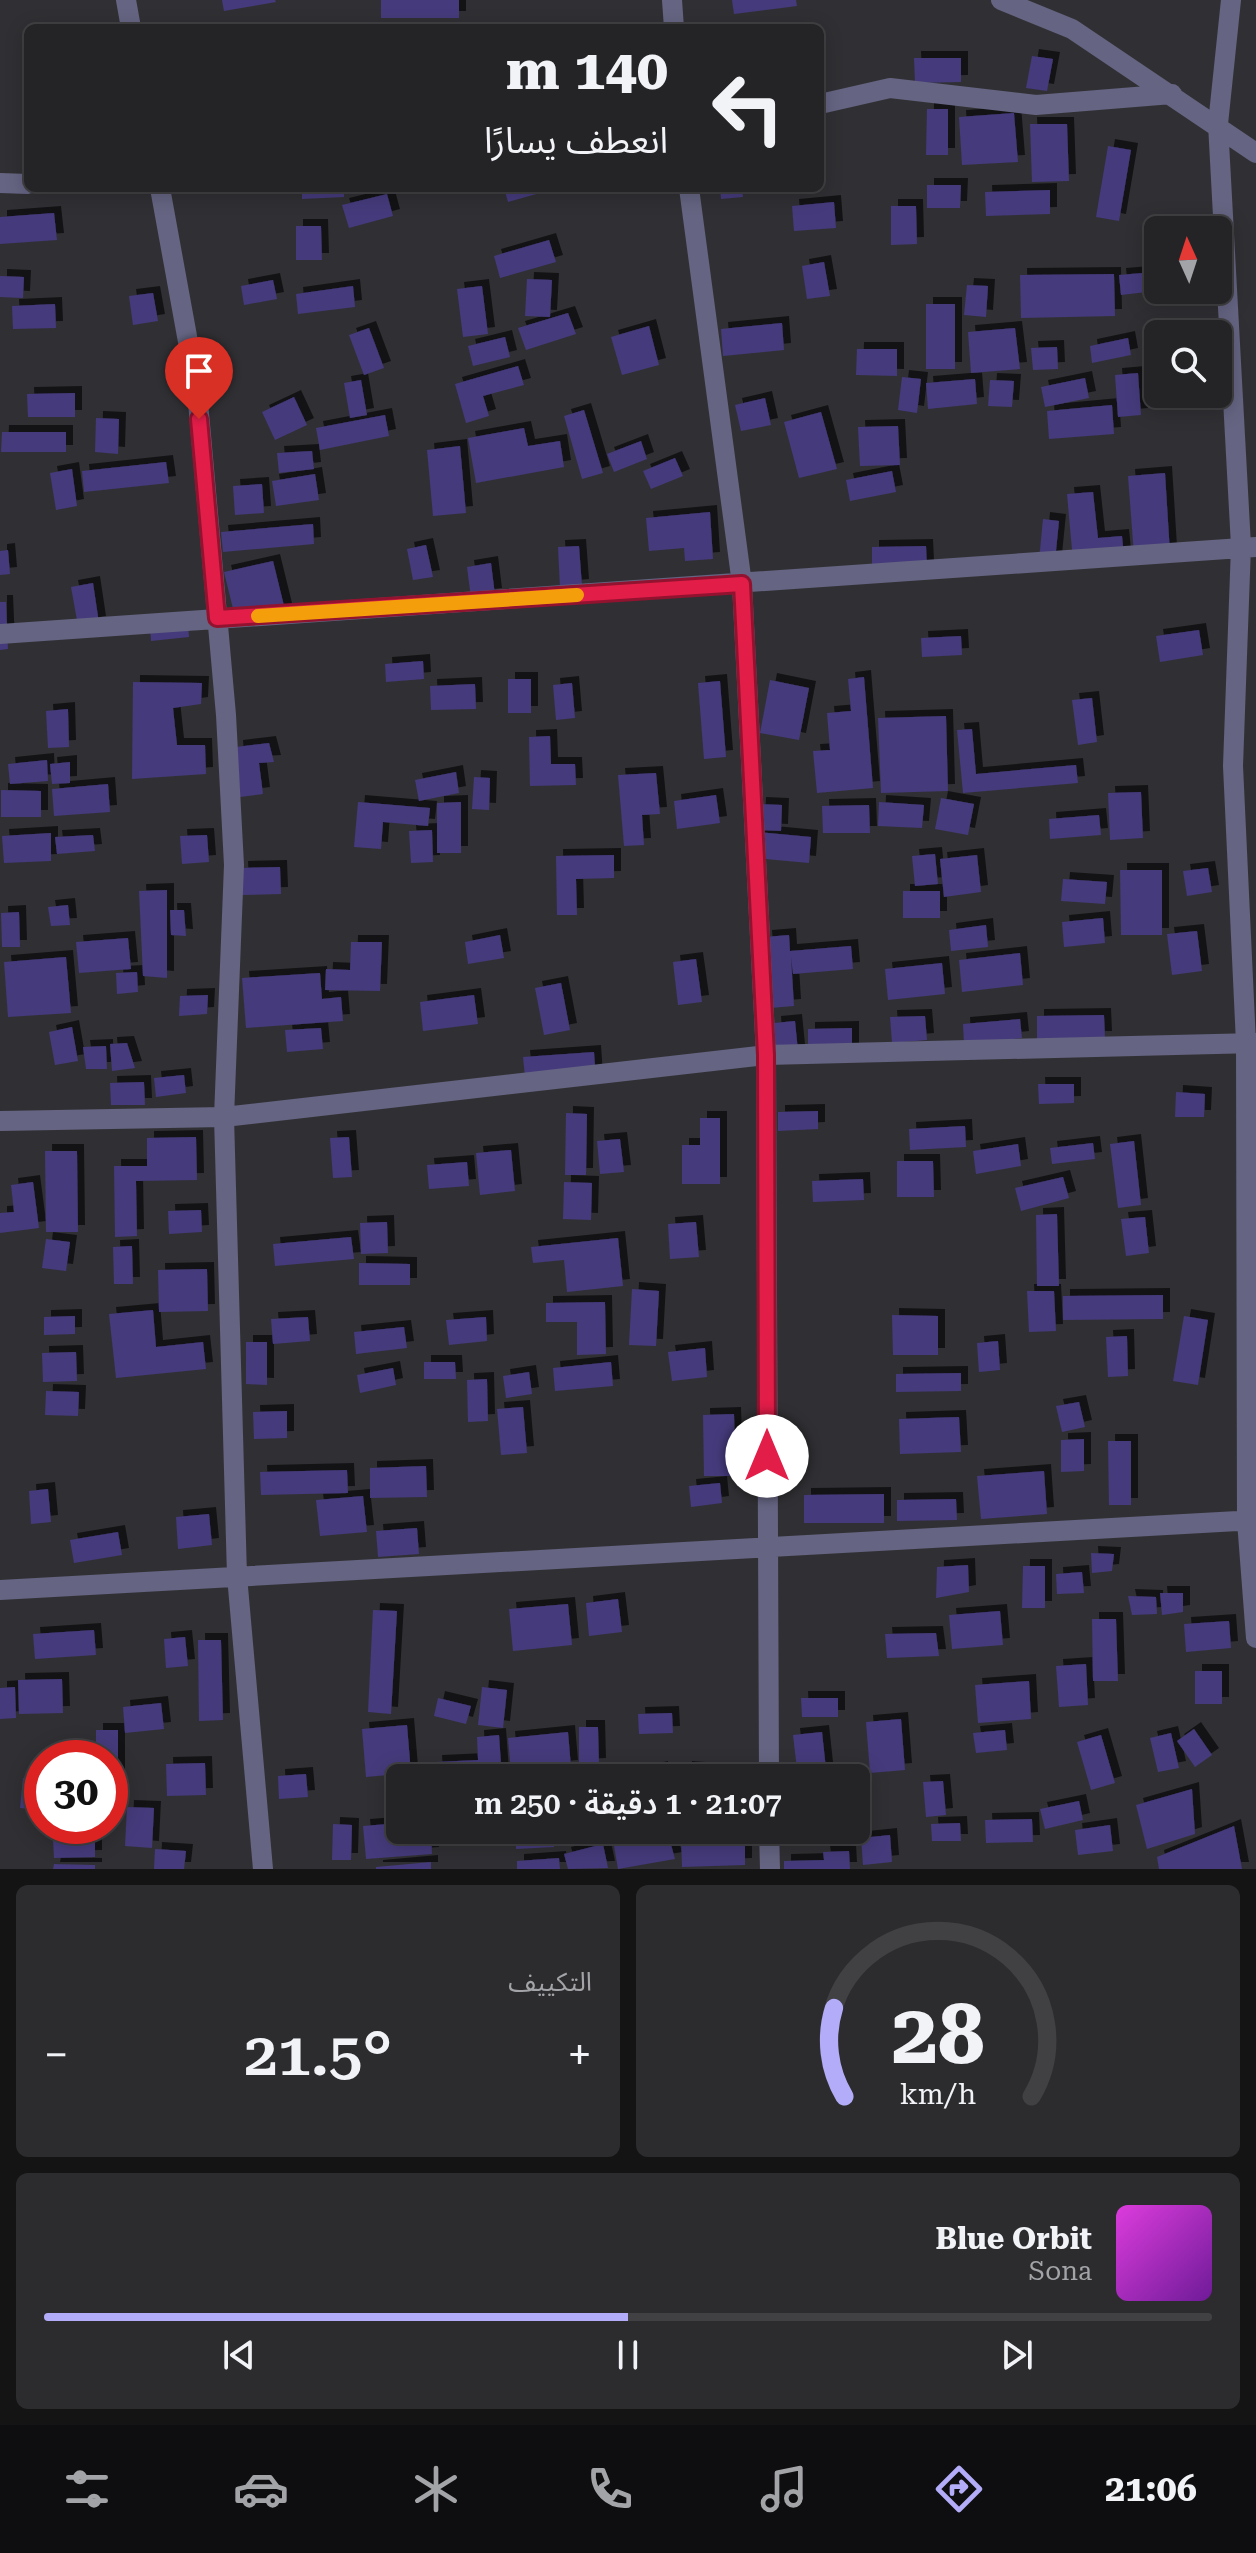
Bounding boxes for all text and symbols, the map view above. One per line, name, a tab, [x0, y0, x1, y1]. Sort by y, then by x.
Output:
text: 140 m	[506, 37, 668, 103]
icon: left	[696, 56, 800, 160]
text: انعطف يسارًا	[484, 120, 668, 162]
north arrow	[1144, 216, 1232, 304]
map controls	[1144, 216, 1232, 408]
button: search	[1144, 320, 1232, 408]
pin	[165, 337, 233, 419]
icon: arrive	[177, 349, 221, 393]
position arrow	[725, 1414, 809, 1498]
speed limit sign: 30	[24, 1740, 128, 1844]
text: 21:07 · 1 دقيقة · 250 m	[474, 1786, 782, 1821]
text: التكييف	[508, 1967, 592, 1997]
text: 28	[891, 1986, 985, 2083]
text: 21.5°	[244, 2019, 392, 2090]
text: −	[44, 2029, 69, 2081]
text: +	[567, 2029, 592, 2081]
text: km/h	[900, 2077, 976, 2111]
text: Blue Orbit	[936, 2221, 1092, 2256]
text: Sona	[1029, 2256, 1092, 2286]
icon: previous	[217, 2333, 261, 2377]
icon: pause	[606, 2333, 650, 2377]
icon: next	[995, 2333, 1039, 2377]
icon: filters	[59, 2461, 115, 2517]
icon: car	[233, 2461, 289, 2517]
icon: climate	[408, 2461, 464, 2517]
icon: phone	[582, 2461, 638, 2517]
icon: music	[756, 2461, 812, 2517]
icon: directions	[931, 2461, 987, 2517]
text: 21:06	[1105, 2468, 1197, 2510]

